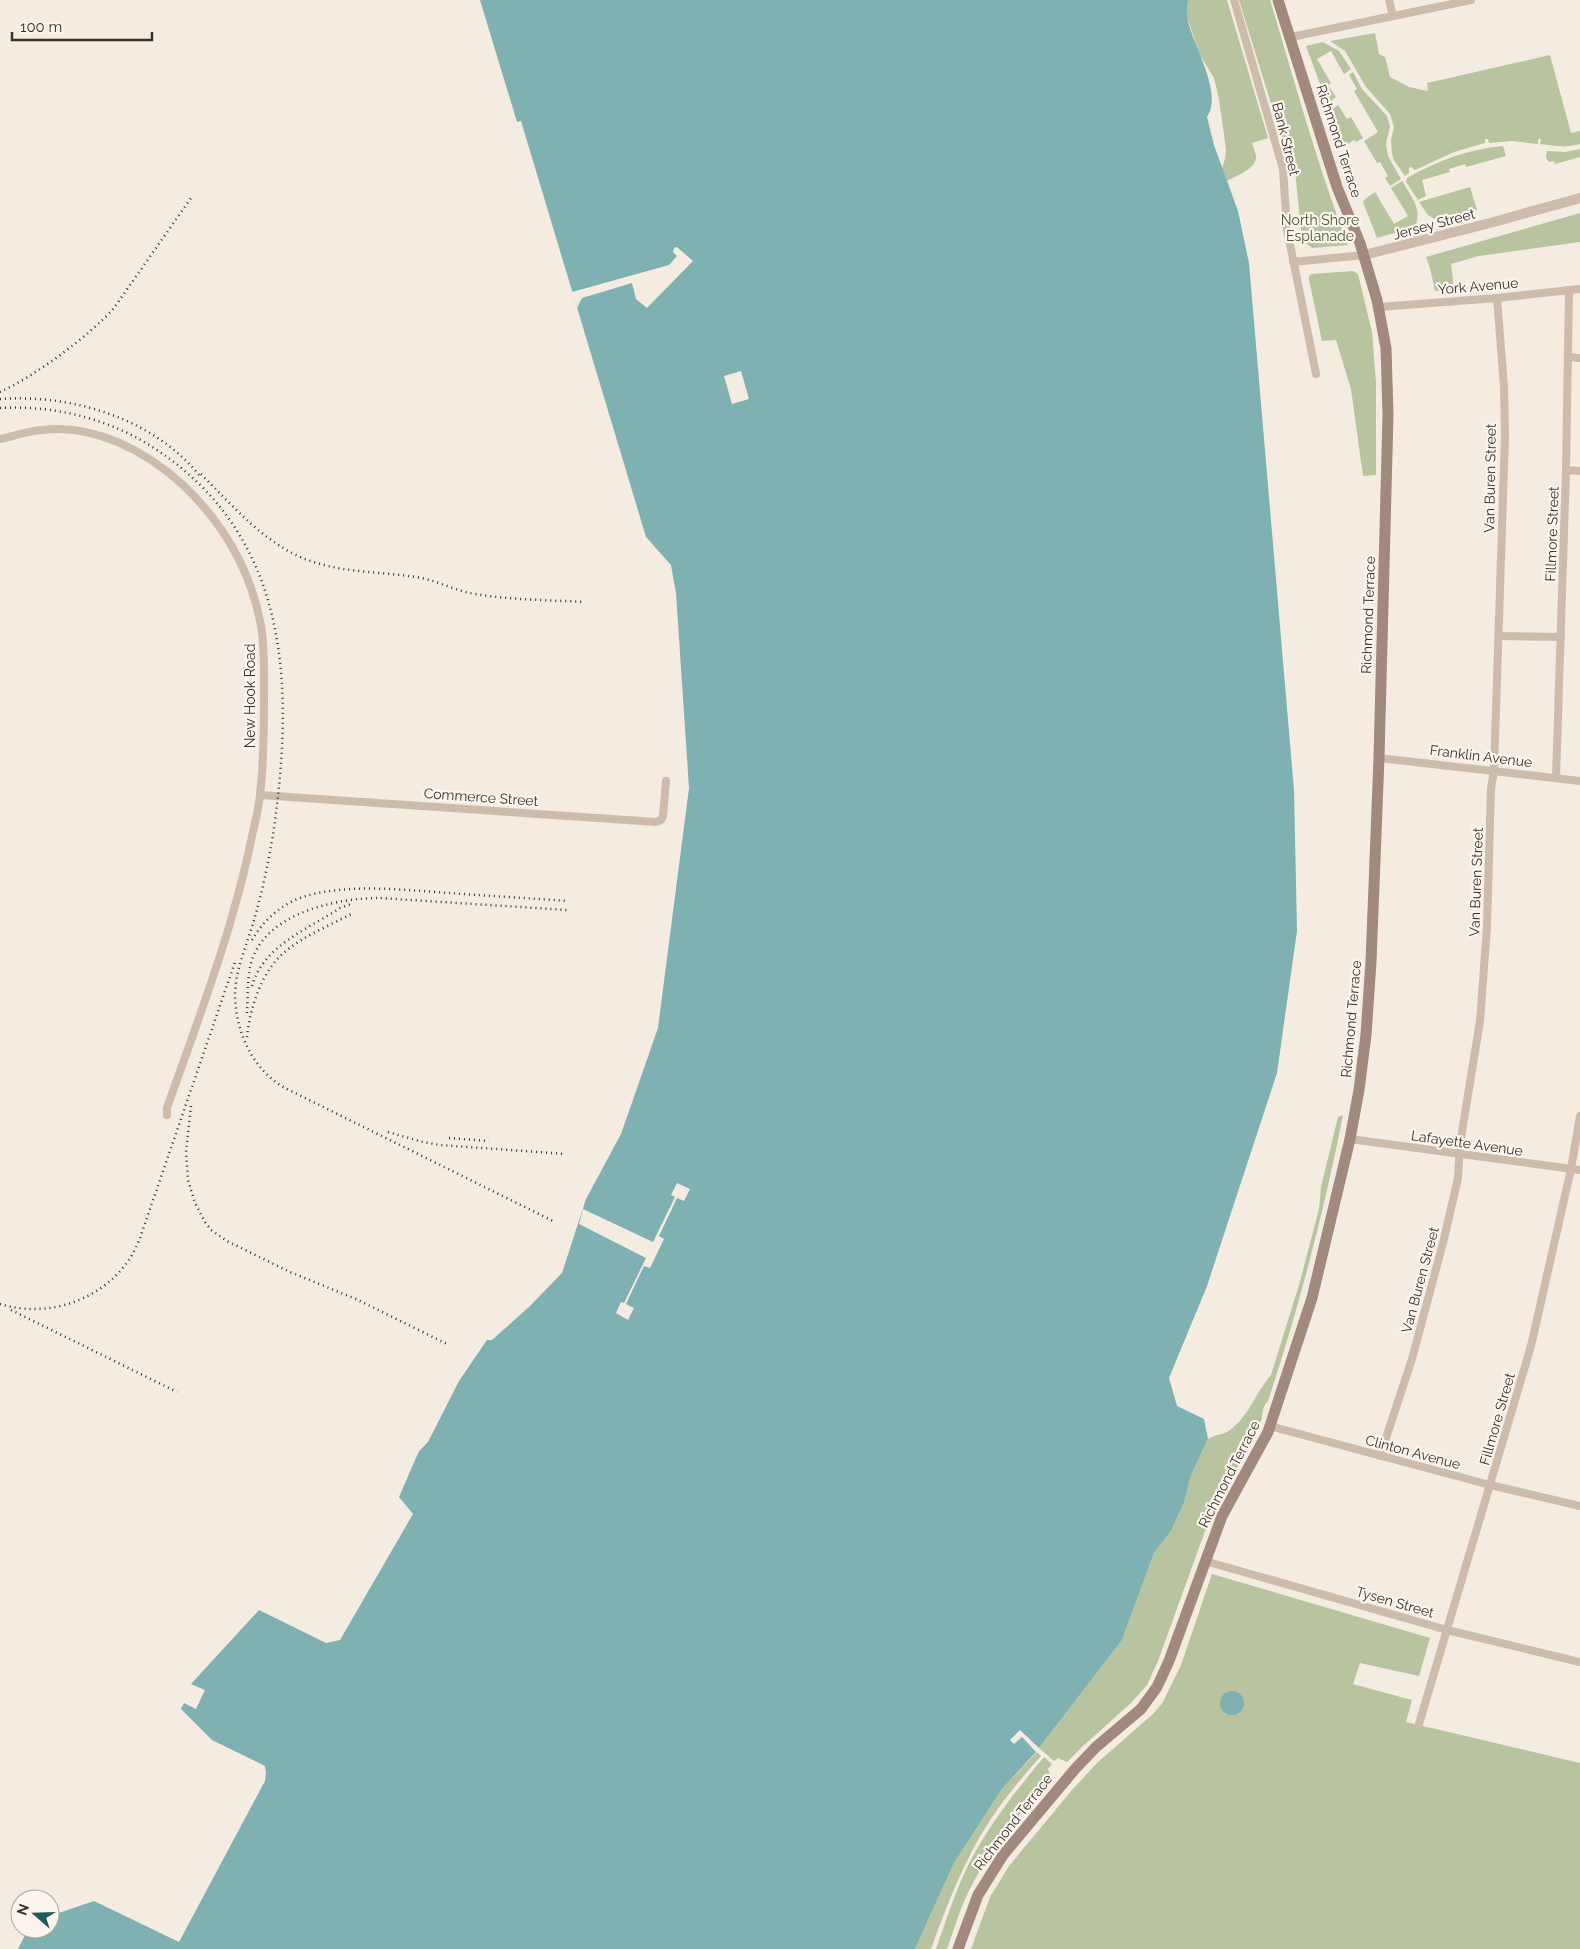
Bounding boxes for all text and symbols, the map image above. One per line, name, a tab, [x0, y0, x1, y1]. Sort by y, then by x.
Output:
scale bar	[12, 10, 152, 42]
text: 100 m	[20, 18, 62, 36]
street label: Richmond Terrace	[1313, 83, 1365, 199]
street label: Bank Street	[1269, 101, 1303, 178]
street label: Jersey Street	[1391, 205, 1477, 243]
park label: North Shore Esplanade	[1281, 212, 1359, 244]
street label: York Avenue	[1437, 275, 1519, 297]
street label: Van Buren Street	[1481, 423, 1499, 533]
street label: Fillmore Street	[1542, 486, 1562, 582]
street label: Richmond Terrace	[1358, 556, 1378, 674]
street label: New Hook Road	[242, 644, 258, 748]
street label: Franklin Avenue	[1429, 742, 1533, 770]
street label: Commerce Street	[423, 785, 539, 809]
street label: Van Buren Street	[1466, 827, 1486, 937]
street label: Richmond Terrace	[1338, 960, 1364, 1078]
street label: Lafayette Avenue	[1410, 1127, 1524, 1159]
street label: Van Buren Street	[1398, 1225, 1442, 1335]
street label: Fillmore Street	[1476, 1371, 1518, 1467]
street label: Richmond Terrace	[1195, 1418, 1263, 1530]
street label: Clinton Avenue	[1364, 1432, 1462, 1472]
street label: Tysen Street	[1354, 1583, 1436, 1621]
street label: Richmond Terrace	[970, 1771, 1056, 1873]
north arrow	[10, 1889, 60, 1939]
text: N	[13, 1902, 32, 1917]

